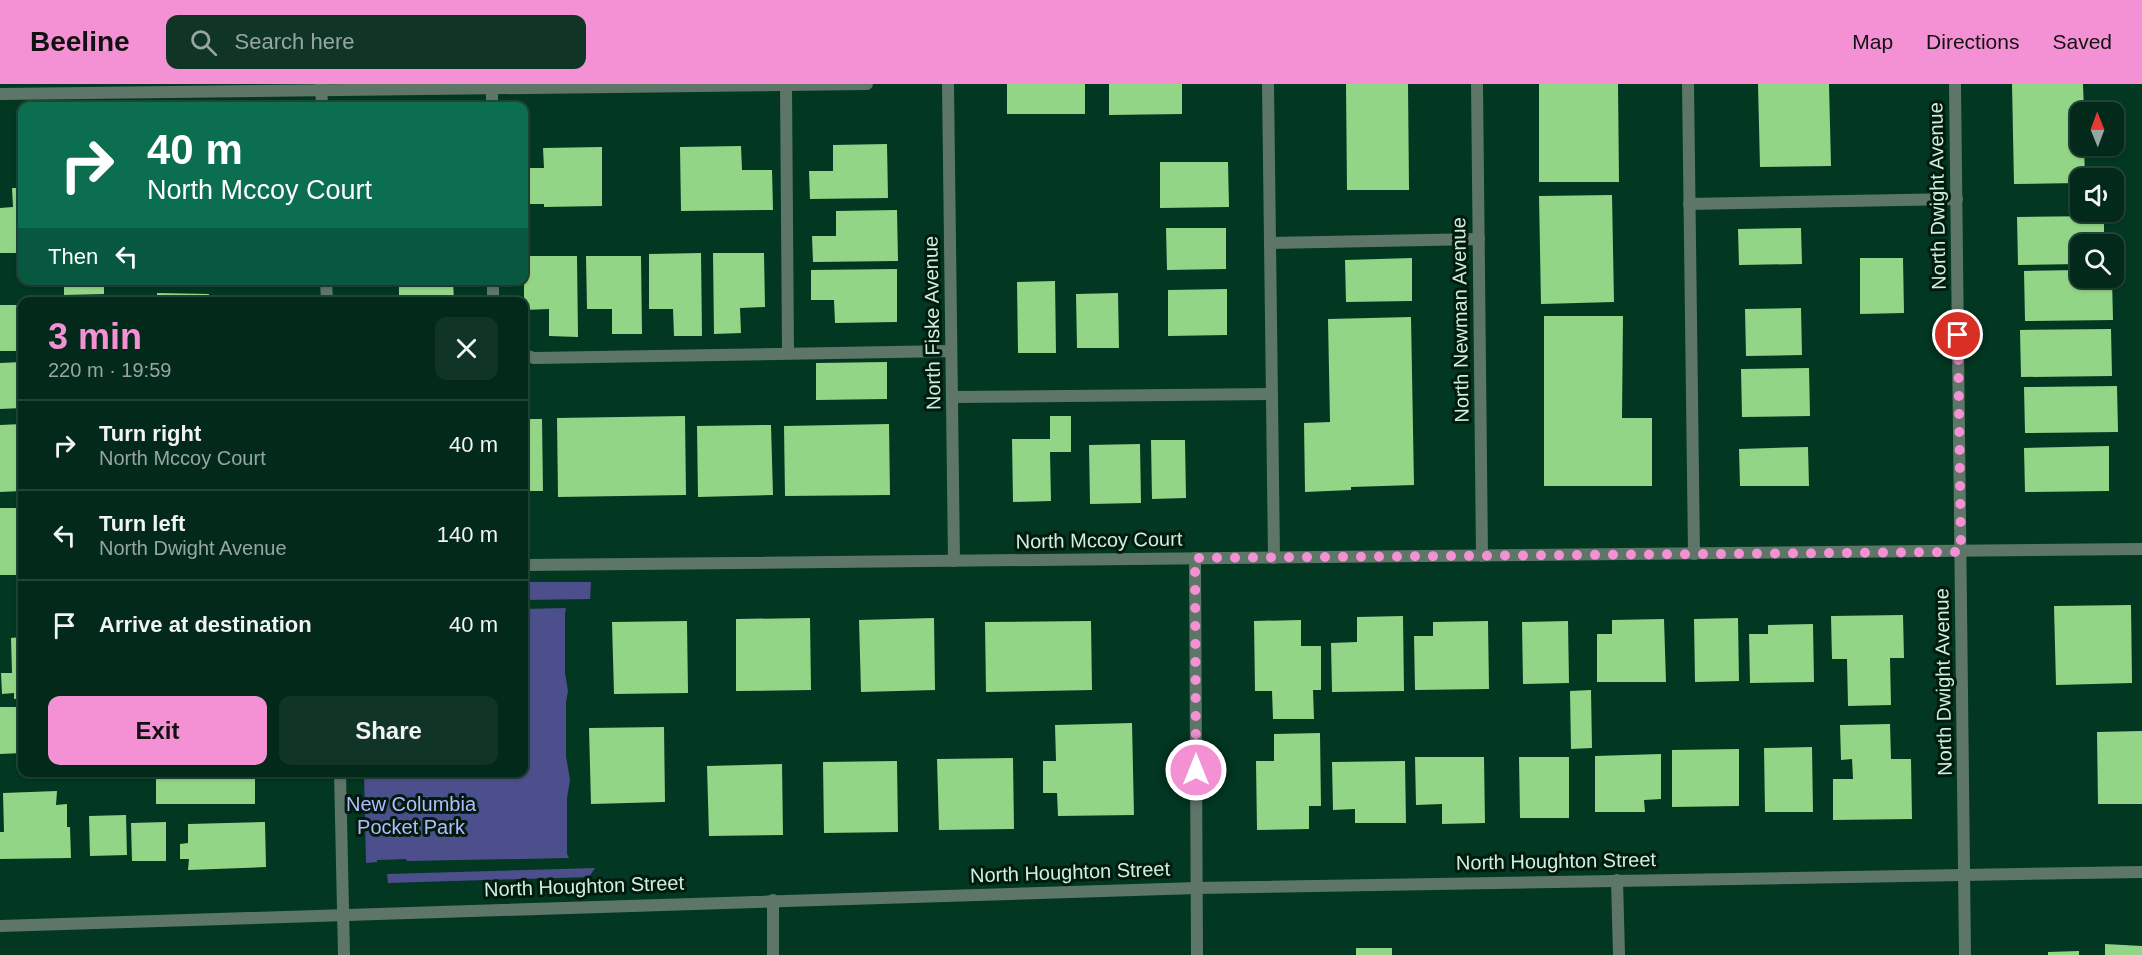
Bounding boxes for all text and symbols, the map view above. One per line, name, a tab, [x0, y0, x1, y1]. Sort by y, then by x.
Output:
search box	[166, 15, 586, 69]
text: Beeline	[30, 26, 130, 57]
icon: search	[187, 26, 220, 59]
text: Search here	[235, 29, 354, 54]
text: Map	[1852, 30, 1893, 53]
text: Directions	[1926, 30, 2019, 53]
text: Saved	[2052, 30, 2112, 53]
street label: North Dwight Avenue	[1924, 102, 1950, 290]
north arrow	[2070, 102, 2124, 156]
map controls	[2070, 102, 2124, 288]
icon: right	[48, 126, 126, 204]
text: 40 m	[147, 126, 243, 173]
button: sound	[2070, 168, 2124, 222]
text: North Mccoy Court	[147, 175, 372, 205]
street label: North Newman Avenue	[1447, 217, 1473, 423]
button: search	[2070, 234, 2124, 288]
street label: North Fiske Avenue	[919, 236, 945, 410]
icon: left	[110, 240, 143, 273]
text: Then	[48, 244, 98, 269]
pin	[1932, 309, 1983, 360]
text: 3 min	[48, 316, 142, 357]
button: close	[435, 317, 498, 380]
icon: arrive	[1941, 318, 1974, 351]
text: 220 m · 19:59	[48, 359, 171, 381]
text: Turn right	[99, 421, 201, 446]
icon: right	[48, 429, 81, 462]
text: 40 m	[449, 432, 498, 457]
text: North Mccoy Court	[99, 447, 266, 469]
text: Turn left	[99, 511, 185, 536]
icon: left	[48, 519, 81, 552]
text: 140 m	[437, 522, 498, 547]
street label: North Mccoy Court	[1015, 528, 1183, 552]
text: North Dwight Avenue	[99, 537, 287, 559]
street label: North Dwight Avenue	[1930, 588, 1956, 776]
icon: arrive	[48, 609, 81, 642]
text: Arrive at destination	[99, 612, 312, 637]
text: 40 m	[449, 612, 498, 637]
button: Exit	[48, 696, 267, 765]
button: Share	[279, 696, 498, 765]
position arrow	[1164, 738, 1228, 802]
park label: New Columbia Pocket Park	[346, 793, 477, 838]
street label: North Houghton Street	[1456, 848, 1657, 874]
street label: North Houghton Street	[970, 857, 1171, 886]
street label: North Houghton Street	[484, 871, 685, 900]

